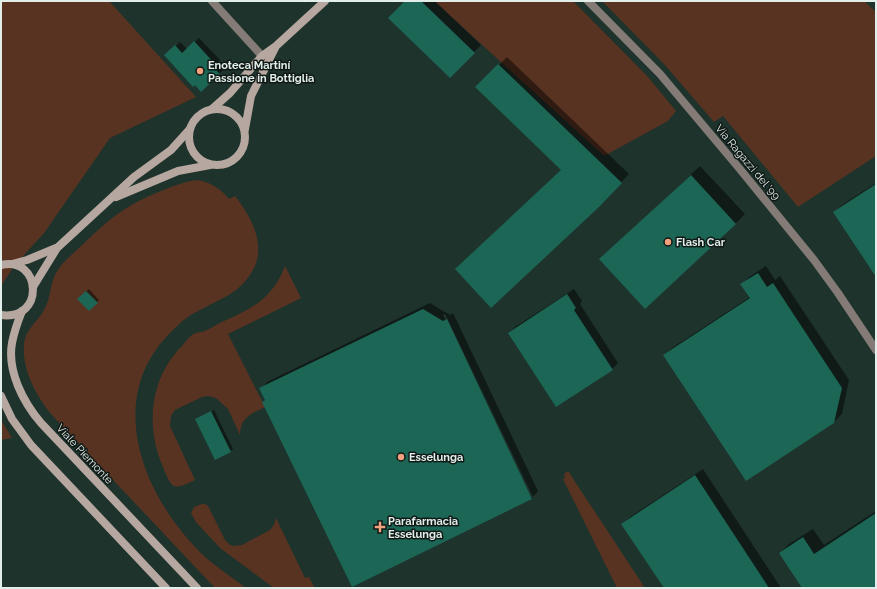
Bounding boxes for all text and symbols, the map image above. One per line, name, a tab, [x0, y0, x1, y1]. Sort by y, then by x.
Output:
place label: Enoteca Martiní Passione in Bottiglia	[208, 59, 314, 85]
marker: Enoteca Martiní Passione in Bottiglia	[195, 66, 205, 76]
street label: Via Ragazzi del '99	[712, 122, 783, 203]
place label: Flash Car	[676, 236, 726, 249]
marker: Flash Car	[663, 237, 673, 247]
street label: Viale Piemonte	[54, 422, 116, 487]
place label: Esselunga	[409, 451, 463, 464]
marker: Esselunga	[396, 452, 406, 462]
place label: Parafarmacia Esselunga	[388, 515, 458, 541]
marker: Parafarmacia Esselunga	[375, 522, 385, 532]

